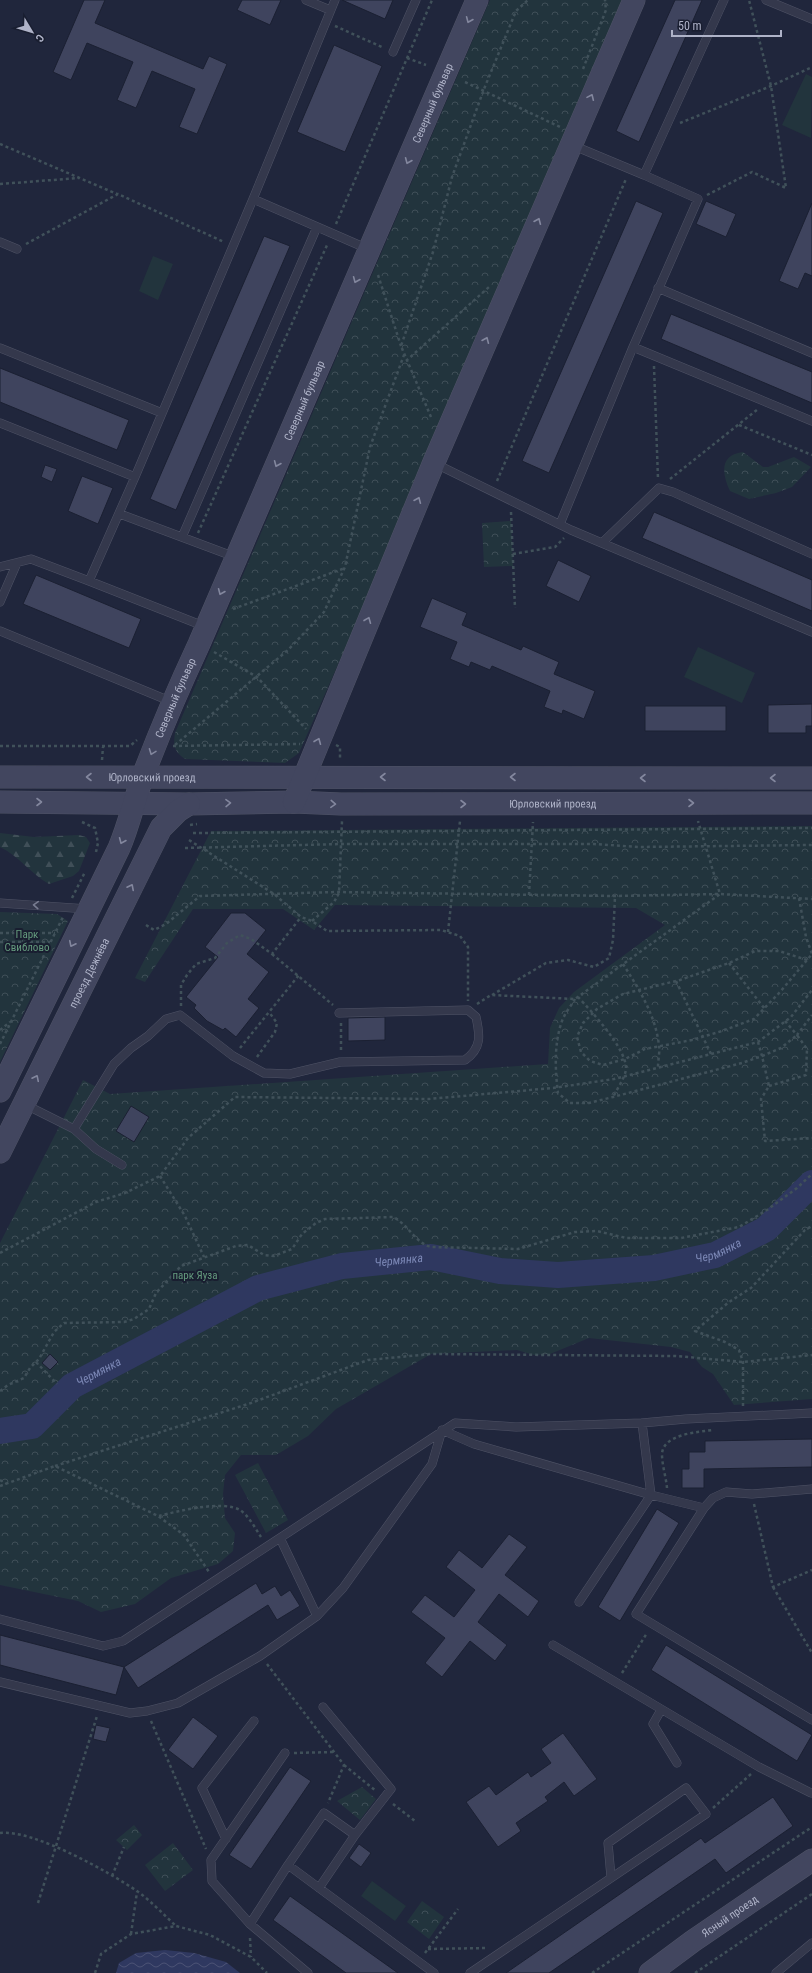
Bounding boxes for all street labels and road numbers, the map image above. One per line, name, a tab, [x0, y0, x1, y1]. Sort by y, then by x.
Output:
street label: Северный бульвар	[410, 61, 456, 145]
street label: Северный бульвар	[282, 359, 327, 443]
street label: Северный бульвар	[153, 656, 199, 740]
street label: Юрловский проезд	[108, 771, 196, 784]
street label: Юрловский проезд	[509, 797, 597, 811]
street label: проезд Дежнёва	[67, 936, 112, 1010]
street label: Ясный проезд	[699, 1893, 761, 1940]

